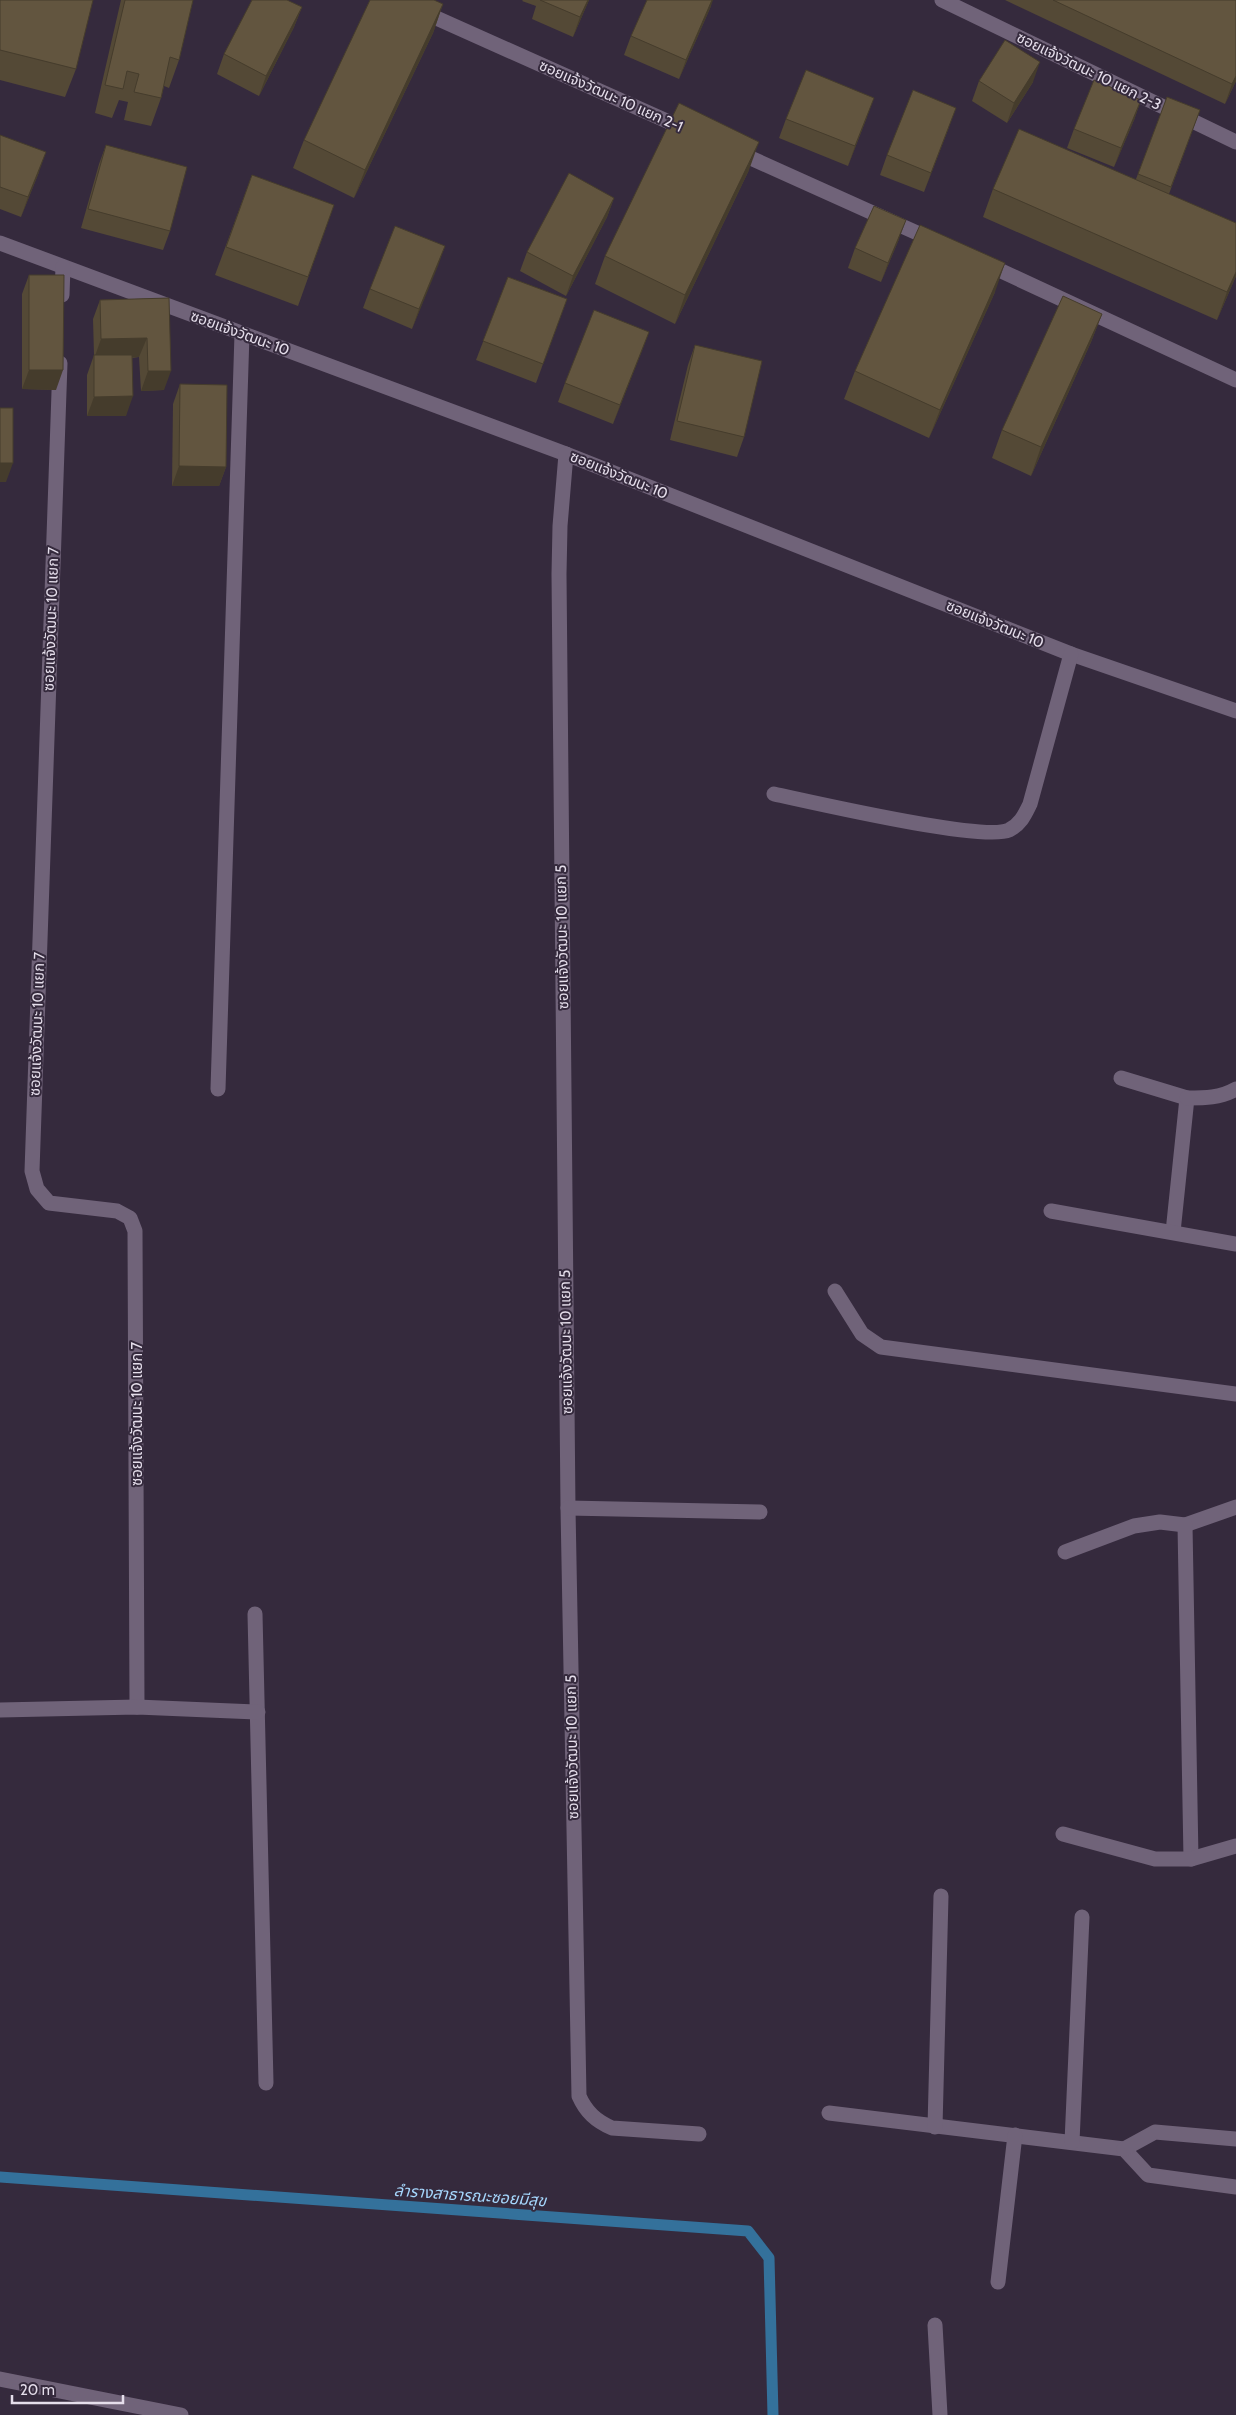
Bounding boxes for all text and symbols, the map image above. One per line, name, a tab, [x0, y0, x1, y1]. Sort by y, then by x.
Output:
street label: ซอยแจ้งวัฒนะ 10 แยก 2-3	[1014, 28, 1164, 114]
street label: ซอยแจ้งวัฒนะ 10 แยก 2-1	[536, 56, 686, 136]
street label: ซอยแจ้งวัฒนะ 10	[188, 307, 292, 359]
street label: ซอยแจ้งวัฒนะ 10	[567, 447, 671, 503]
street label: ซอยแจ้งวัฒนะ 10 แยก 7	[39, 546, 63, 691]
street label: ซอยแจ้งวัฒนะ 10	[943, 596, 1047, 652]
street label: ซอยแจ้งวัฒนะ 10 แยก 5	[552, 864, 572, 1010]
street label: ซอยแจ้งวัฒนะ 10 แยก 7	[25, 951, 49, 1096]
street label: ซอยแจ้งวัฒนะ 10 แยก 5	[556, 1269, 576, 1415]
street label: ซอยแจ้งวัฒนะ 10 แยก 7	[128, 1341, 146, 1486]
street label: ซอยแจ้งวัฒนะ 10 แยก 5	[562, 1674, 582, 1820]
water label: ลำรางสาธารณะซอยมีสุข	[393, 2181, 548, 2211]
scale bar	[12, 2372, 124, 2404]
text: 20 m	[20, 2381, 55, 2399]

